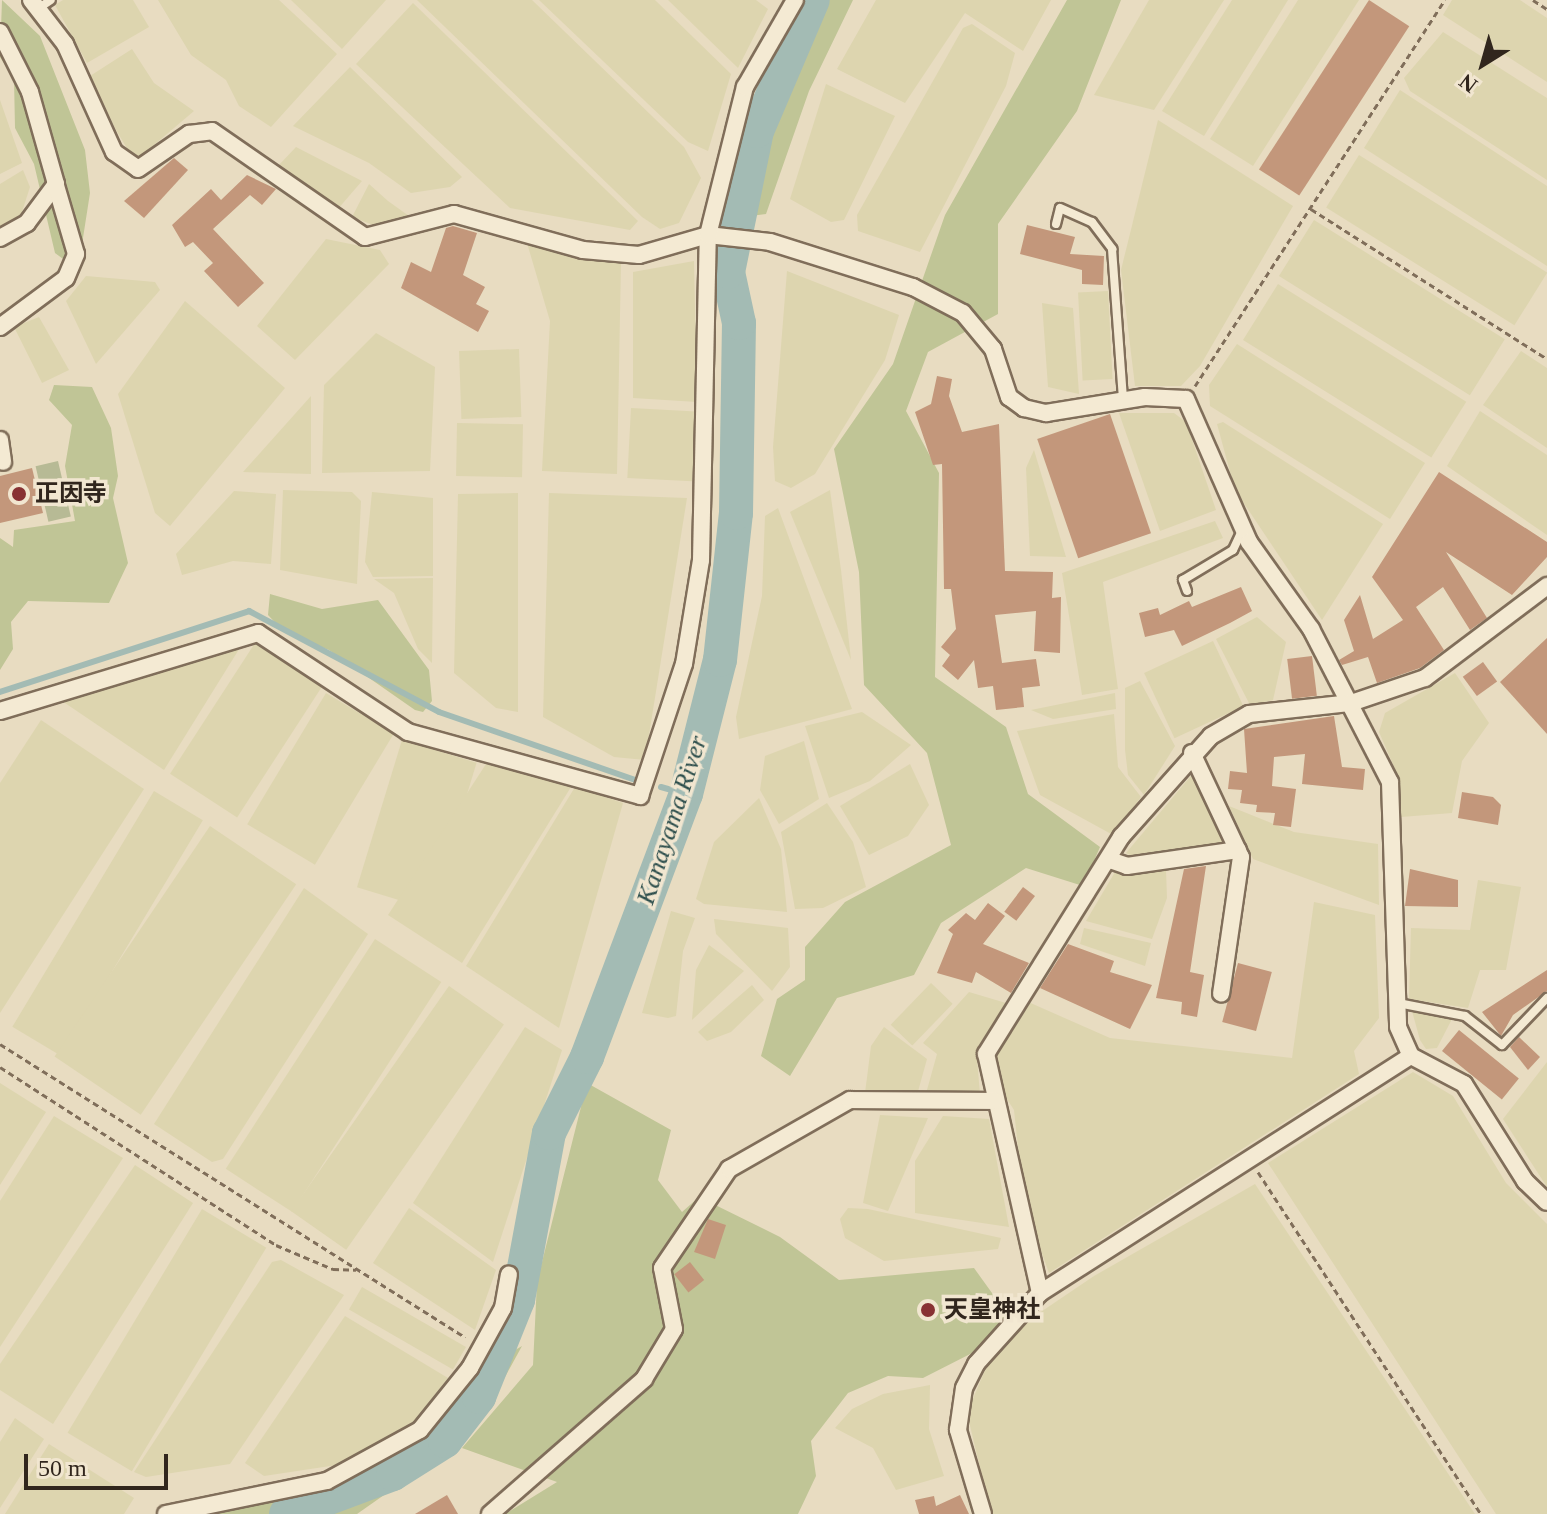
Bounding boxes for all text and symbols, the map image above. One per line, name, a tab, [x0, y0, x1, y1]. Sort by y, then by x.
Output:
north arrow	[1443, 24, 1523, 104]
text: N	[1454, 69, 1482, 98]
place label: 正因寺	[35, 480, 107, 508]
marker: 正因寺	[10, 485, 28, 503]
water label: Kanayama River	[630, 732, 714, 908]
place label: 天皇神社	[944, 1296, 1040, 1324]
marker: 天皇神社	[919, 1301, 937, 1319]
scale bar	[28, 1438, 172, 1488]
text: 50 m	[38, 1455, 87, 1481]

